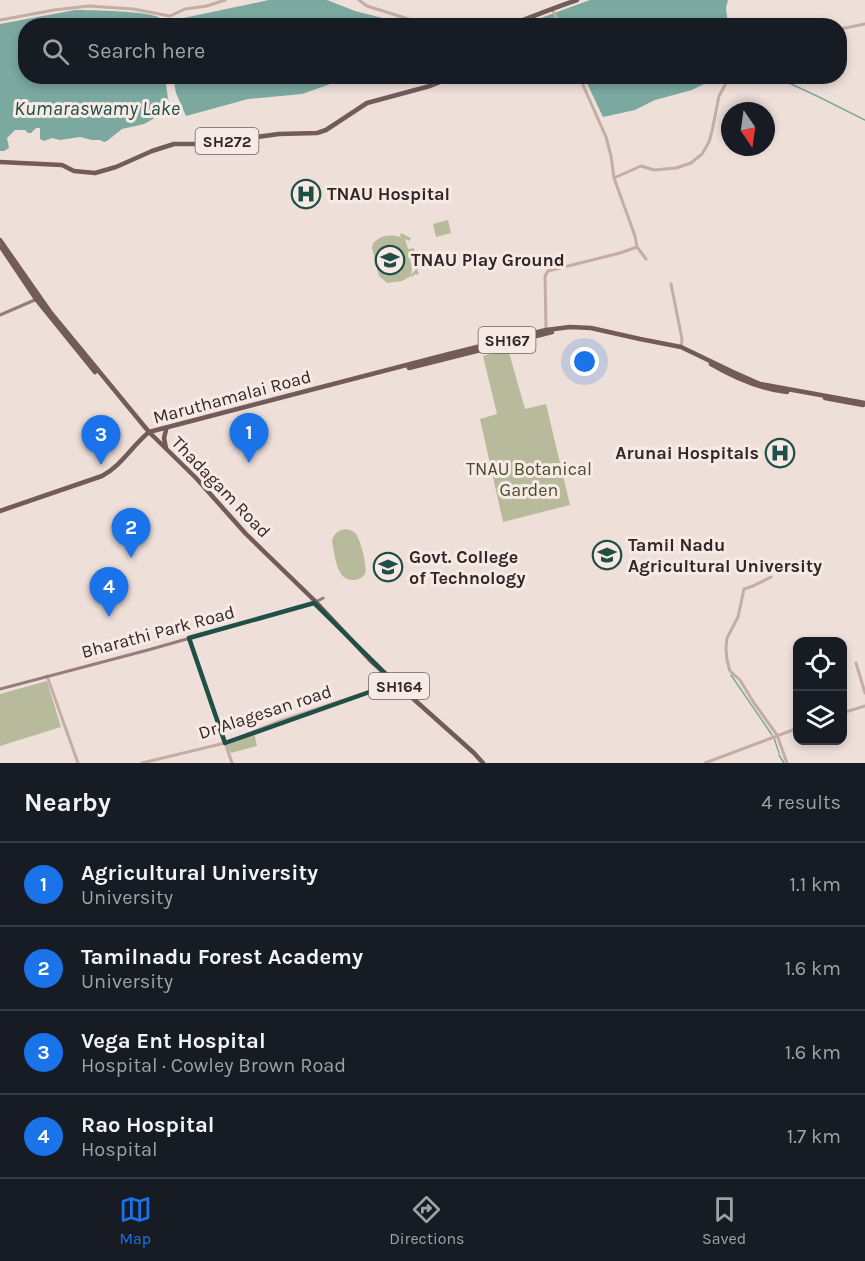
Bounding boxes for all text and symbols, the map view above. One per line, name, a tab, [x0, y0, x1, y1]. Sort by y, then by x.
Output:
search box	[18, 18, 847, 84]
icon: search	[39, 35, 72, 68]
text: Search here	[87, 38, 205, 64]
water label: Kumaraswamy Lake	[14, 97, 180, 120]
north arrow	[721, 102, 775, 156]
road number: SH272	[196, 128, 258, 154]
hospital icon: TNAU Hospital	[290, 178, 322, 210]
place label: TNAU Hospital	[327, 183, 450, 205]
school or university icon: TNAU Play Ground	[374, 244, 406, 276]
place label: TNAU Play Ground	[411, 249, 565, 271]
road number: SH167	[478, 327, 536, 353]
your location	[570, 347, 599, 376]
street label: Maruthamalai Road	[150, 365, 314, 429]
pin: 1	[230, 414, 268, 463]
pin: 3	[82, 416, 120, 465]
street label: Thadagam Road	[167, 432, 275, 542]
hospital icon: Arunai Hospitals	[764, 437, 796, 469]
place label: Arunai Hospitals	[615, 442, 759, 464]
park label: TNAU Botanical Garden	[466, 458, 592, 501]
pin: 2	[112, 508, 150, 558]
place label: Tamil Nadu Agricultural University	[628, 534, 822, 577]
school or university icon: Tamil Nadu Agricultural University	[591, 539, 623, 571]
place label: Govt. College of Technology	[409, 546, 525, 589]
school or university icon: Govt. College of Technology	[372, 551, 404, 583]
pin: 4	[90, 568, 128, 617]
street label: Bharathi Park Road	[79, 601, 237, 663]
map controls	[793, 637, 847, 745]
button: locate	[793, 637, 847, 691]
road number: SH164	[369, 673, 429, 699]
street label: Dr Alagesan road	[196, 680, 334, 744]
button: layers	[793, 691, 847, 745]
text: Nearby	[24, 787, 111, 818]
text: 4 results	[761, 791, 841, 814]
text: Agricultural University	[81, 860, 318, 886]
text: 1	[40, 873, 47, 896]
text: 1.1 km	[789, 873, 841, 896]
text: University	[81, 886, 173, 909]
text: Tamilnadu Forest Academy	[81, 944, 363, 970]
text: 2	[37, 957, 50, 980]
text: 1.6 km	[785, 957, 841, 980]
text: University	[81, 970, 173, 993]
text: Vega Ent Hospital	[81, 1028, 266, 1054]
text: 3	[37, 1041, 50, 1064]
text: 1.6 km	[785, 1041, 841, 1064]
text: Hospital · Cowley Brown Road	[81, 1054, 346, 1077]
text: Rao Hospital	[81, 1112, 215, 1138]
text: 4	[38, 1125, 49, 1148]
text: 1.7 km	[787, 1125, 841, 1148]
text: Hospital	[81, 1138, 158, 1161]
tab: Map	[119, 1193, 152, 1248]
tab: Directions	[389, 1193, 464, 1248]
tab: Saved	[702, 1193, 746, 1248]

